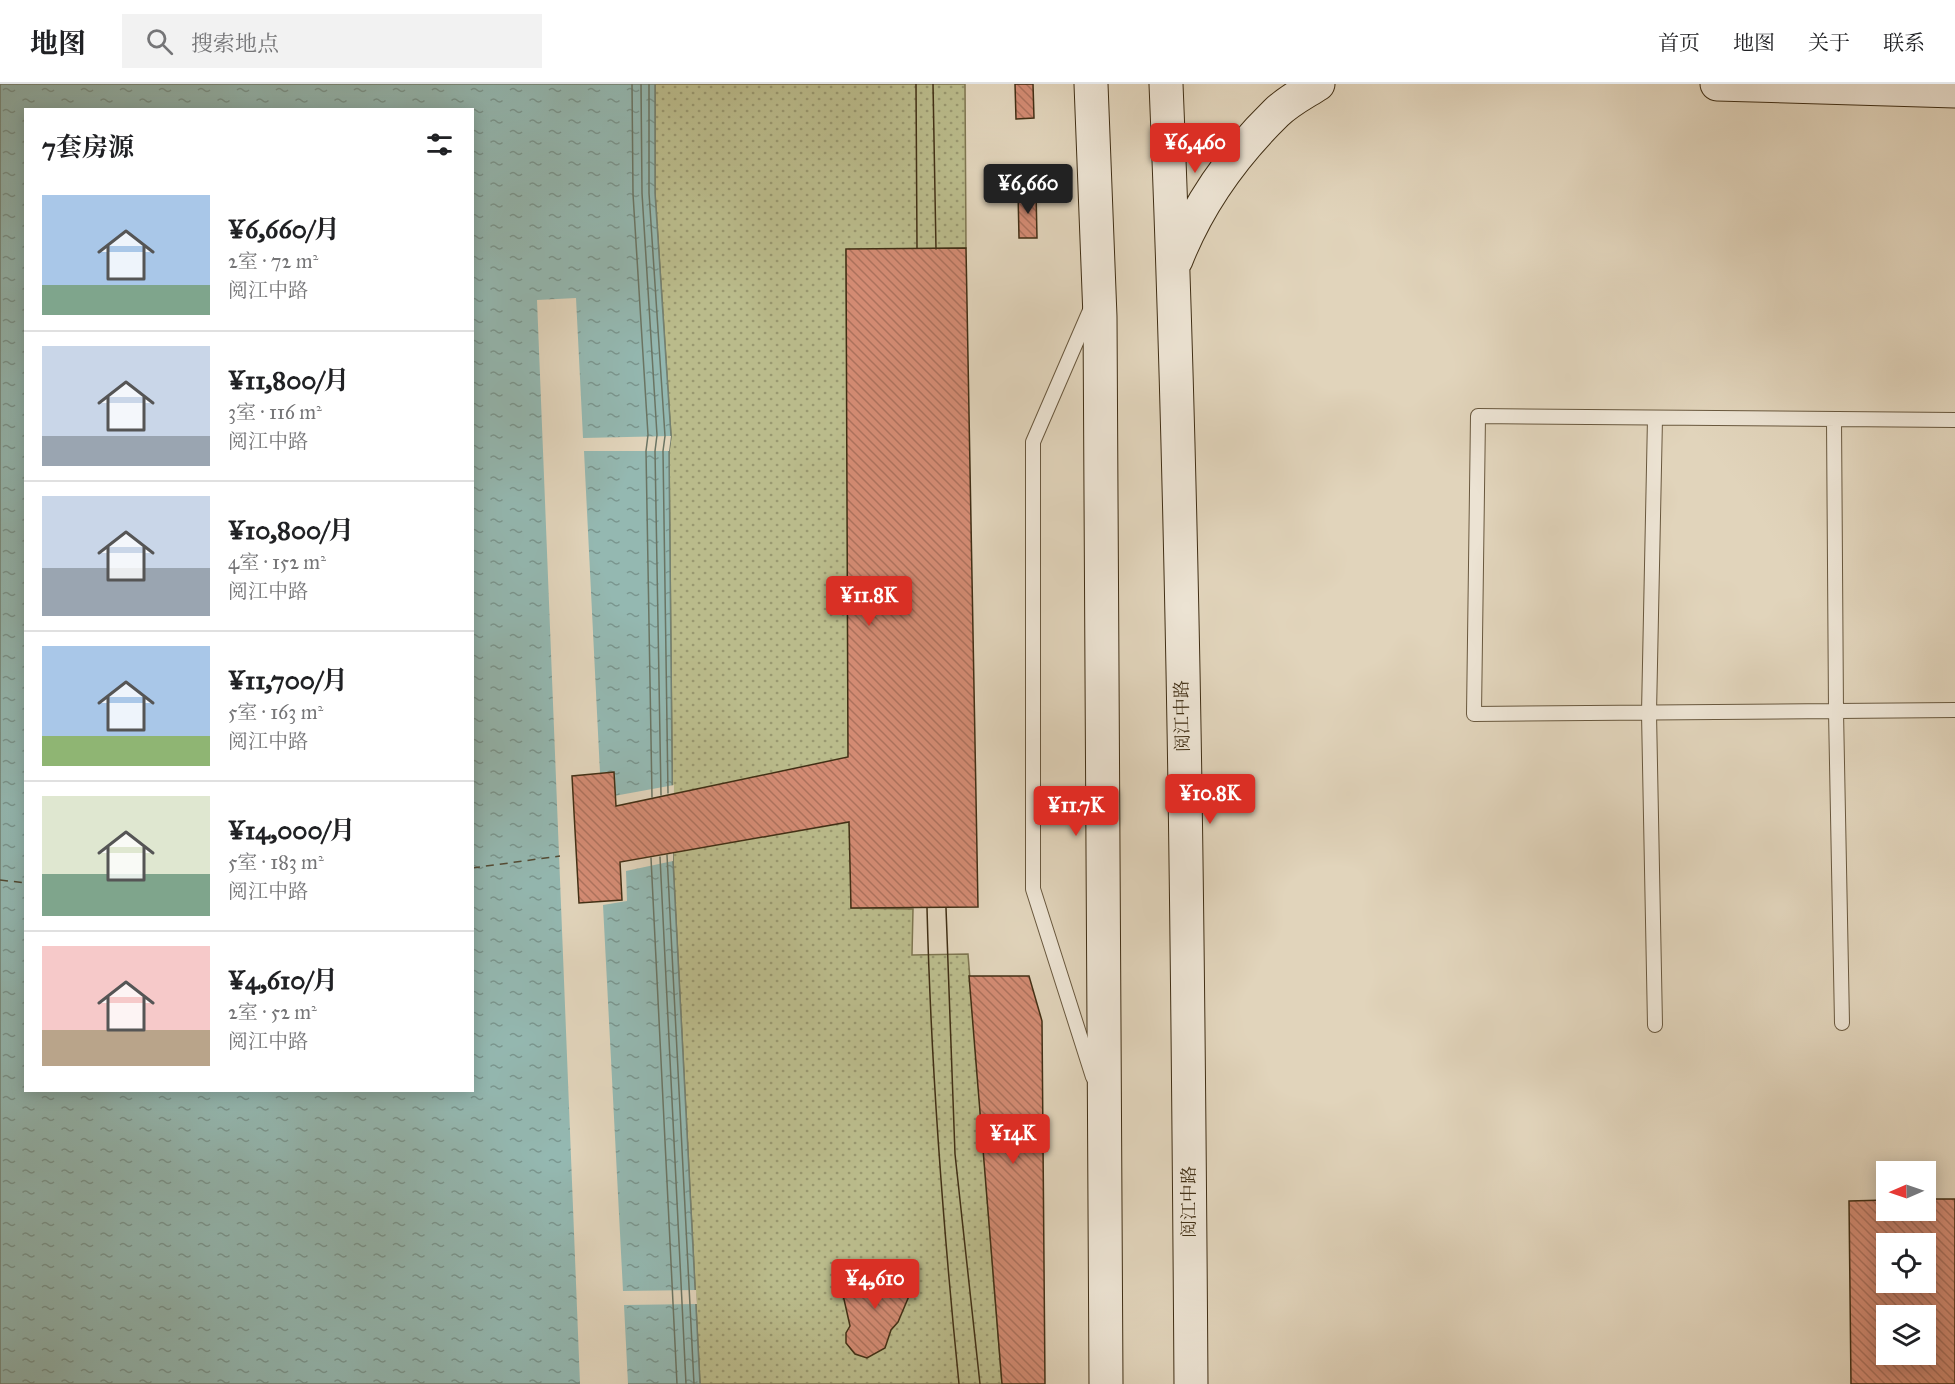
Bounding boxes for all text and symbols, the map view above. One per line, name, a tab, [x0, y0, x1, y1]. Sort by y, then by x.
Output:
search box	[122, 14, 542, 68]
icon: search	[143, 25, 176, 58]
text: 地图	[30, 26, 86, 61]
text: 搜索地点	[191, 30, 279, 57]
text: 首页	[1658, 30, 1700, 56]
text: 地图	[1733, 30, 1775, 56]
text: 关于	[1808, 30, 1850, 56]
text: 联系	[1883, 30, 1925, 56]
pin: ¥6,460	[1146, 123, 1244, 174]
icon: filters	[423, 128, 456, 161]
text: ¥6,460	[1164, 130, 1226, 154]
text: 7套房源	[42, 131, 134, 163]
pin: ¥6,660	[979, 164, 1077, 215]
text: ¥6,660	[998, 171, 1058, 195]
text: ¥6,660/月	[228, 213, 340, 245]
icon: home	[90, 219, 162, 291]
text: 2室 · 72 m²	[228, 249, 318, 273]
text: 阅江中路	[228, 278, 308, 302]
text: ¥11,800/月	[228, 364, 349, 396]
icon: home	[90, 370, 162, 442]
text: 3室 · 116 m²	[228, 400, 322, 424]
text: 阅江中路	[228, 429, 308, 453]
text: ¥10,800/月	[228, 514, 354, 546]
icon: home	[90, 520, 162, 592]
text: 4室 · 152 m²	[228, 550, 326, 574]
pin: ¥11.8K	[820, 576, 918, 627]
text: 阅江中路	[228, 579, 308, 603]
text: ¥11.8K	[840, 583, 898, 607]
text: ¥11,700/月	[228, 664, 348, 696]
icon: home	[90, 670, 162, 742]
street label: 阅江中路	[1170, 680, 1194, 752]
text: 5室 · 163 m²	[228, 700, 323, 724]
text: 阅江中路	[228, 729, 308, 753]
pin: ¥10.8K	[1161, 774, 1259, 825]
text: ¥10.8K	[1179, 781, 1241, 805]
pin: ¥11.7K	[1027, 786, 1125, 837]
text: ¥11.7K	[1048, 793, 1104, 817]
text: ¥14,000/月	[228, 814, 356, 846]
icon: home	[90, 820, 162, 892]
text: 5室 · 183 m²	[228, 850, 324, 874]
text: 阅江中路	[228, 879, 308, 903]
text: ¥4,610/月	[228, 964, 338, 996]
icon: home	[90, 970, 162, 1042]
text: 2室 · 52 m²	[228, 1000, 317, 1024]
text: 阅江中路	[228, 1029, 308, 1053]
pin: ¥14K	[977, 1114, 1049, 1165]
text: ¥14K	[990, 1121, 1036, 1145]
north arrow	[1876, 1161, 1936, 1221]
map controls	[1876, 1161, 1936, 1365]
street label: 阅江中路	[1178, 1166, 1200, 1238]
button: locate	[1876, 1233, 1936, 1293]
pin: ¥4,610	[826, 1259, 924, 1310]
text: ¥4,610	[845, 1266, 905, 1290]
button: layers	[1876, 1305, 1936, 1365]

